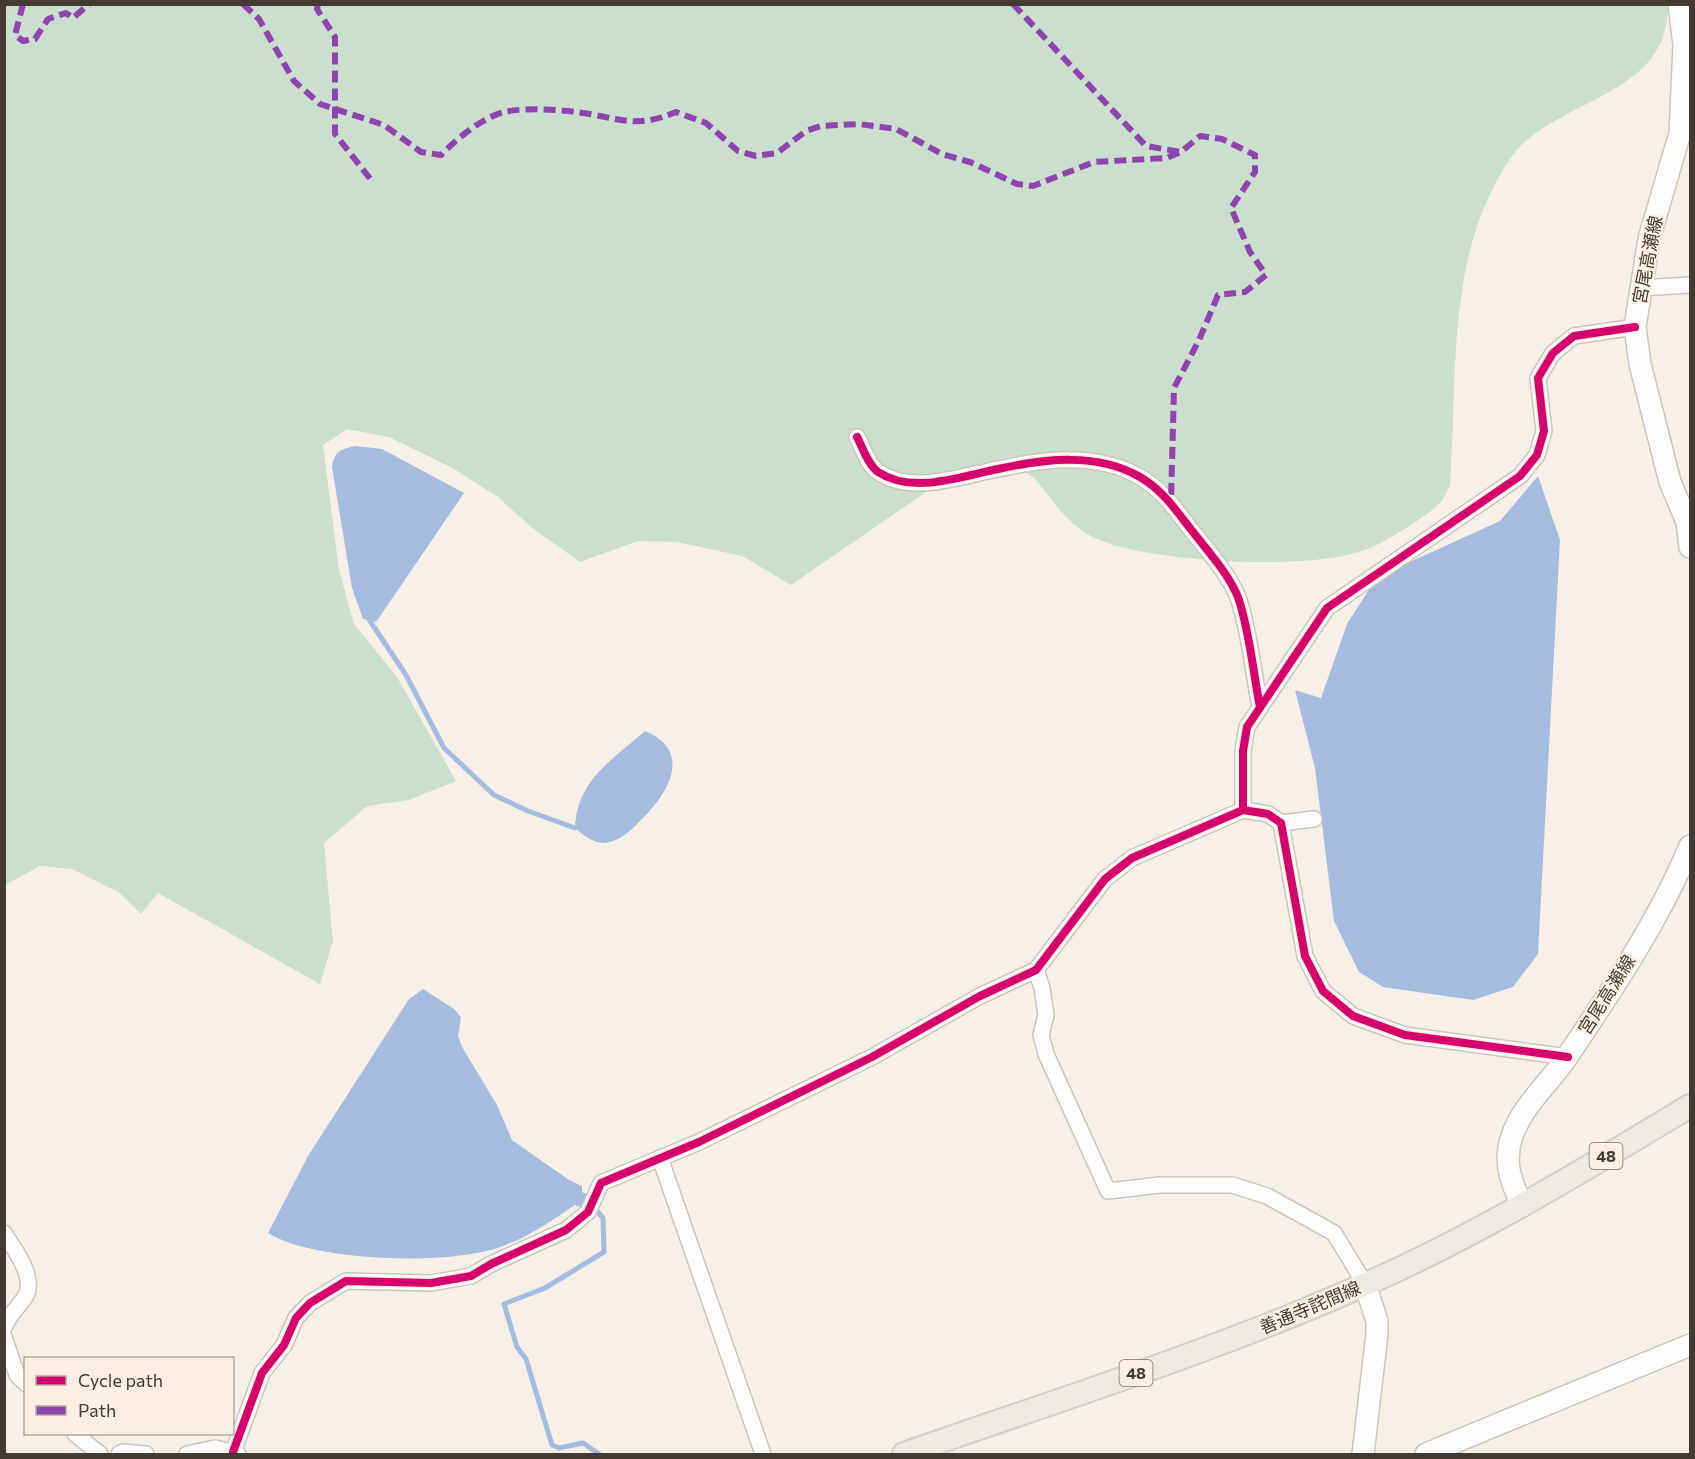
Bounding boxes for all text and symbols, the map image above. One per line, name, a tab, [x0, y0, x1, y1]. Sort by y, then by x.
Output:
street label: 宮尾高瀬線	[1628, 214, 1666, 306]
street label: 宮尾高瀬線	[1573, 950, 1639, 1038]
road number: 48	[1590, 1143, 1622, 1169]
street label: 善通寺詫間線	[1256, 1276, 1364, 1338]
legend	[24, 1357, 234, 1435]
road number: 48	[1120, 1360, 1152, 1386]
text: Cycle path	[78, 1369, 163, 1391]
text: Path	[78, 1399, 116, 1421]

